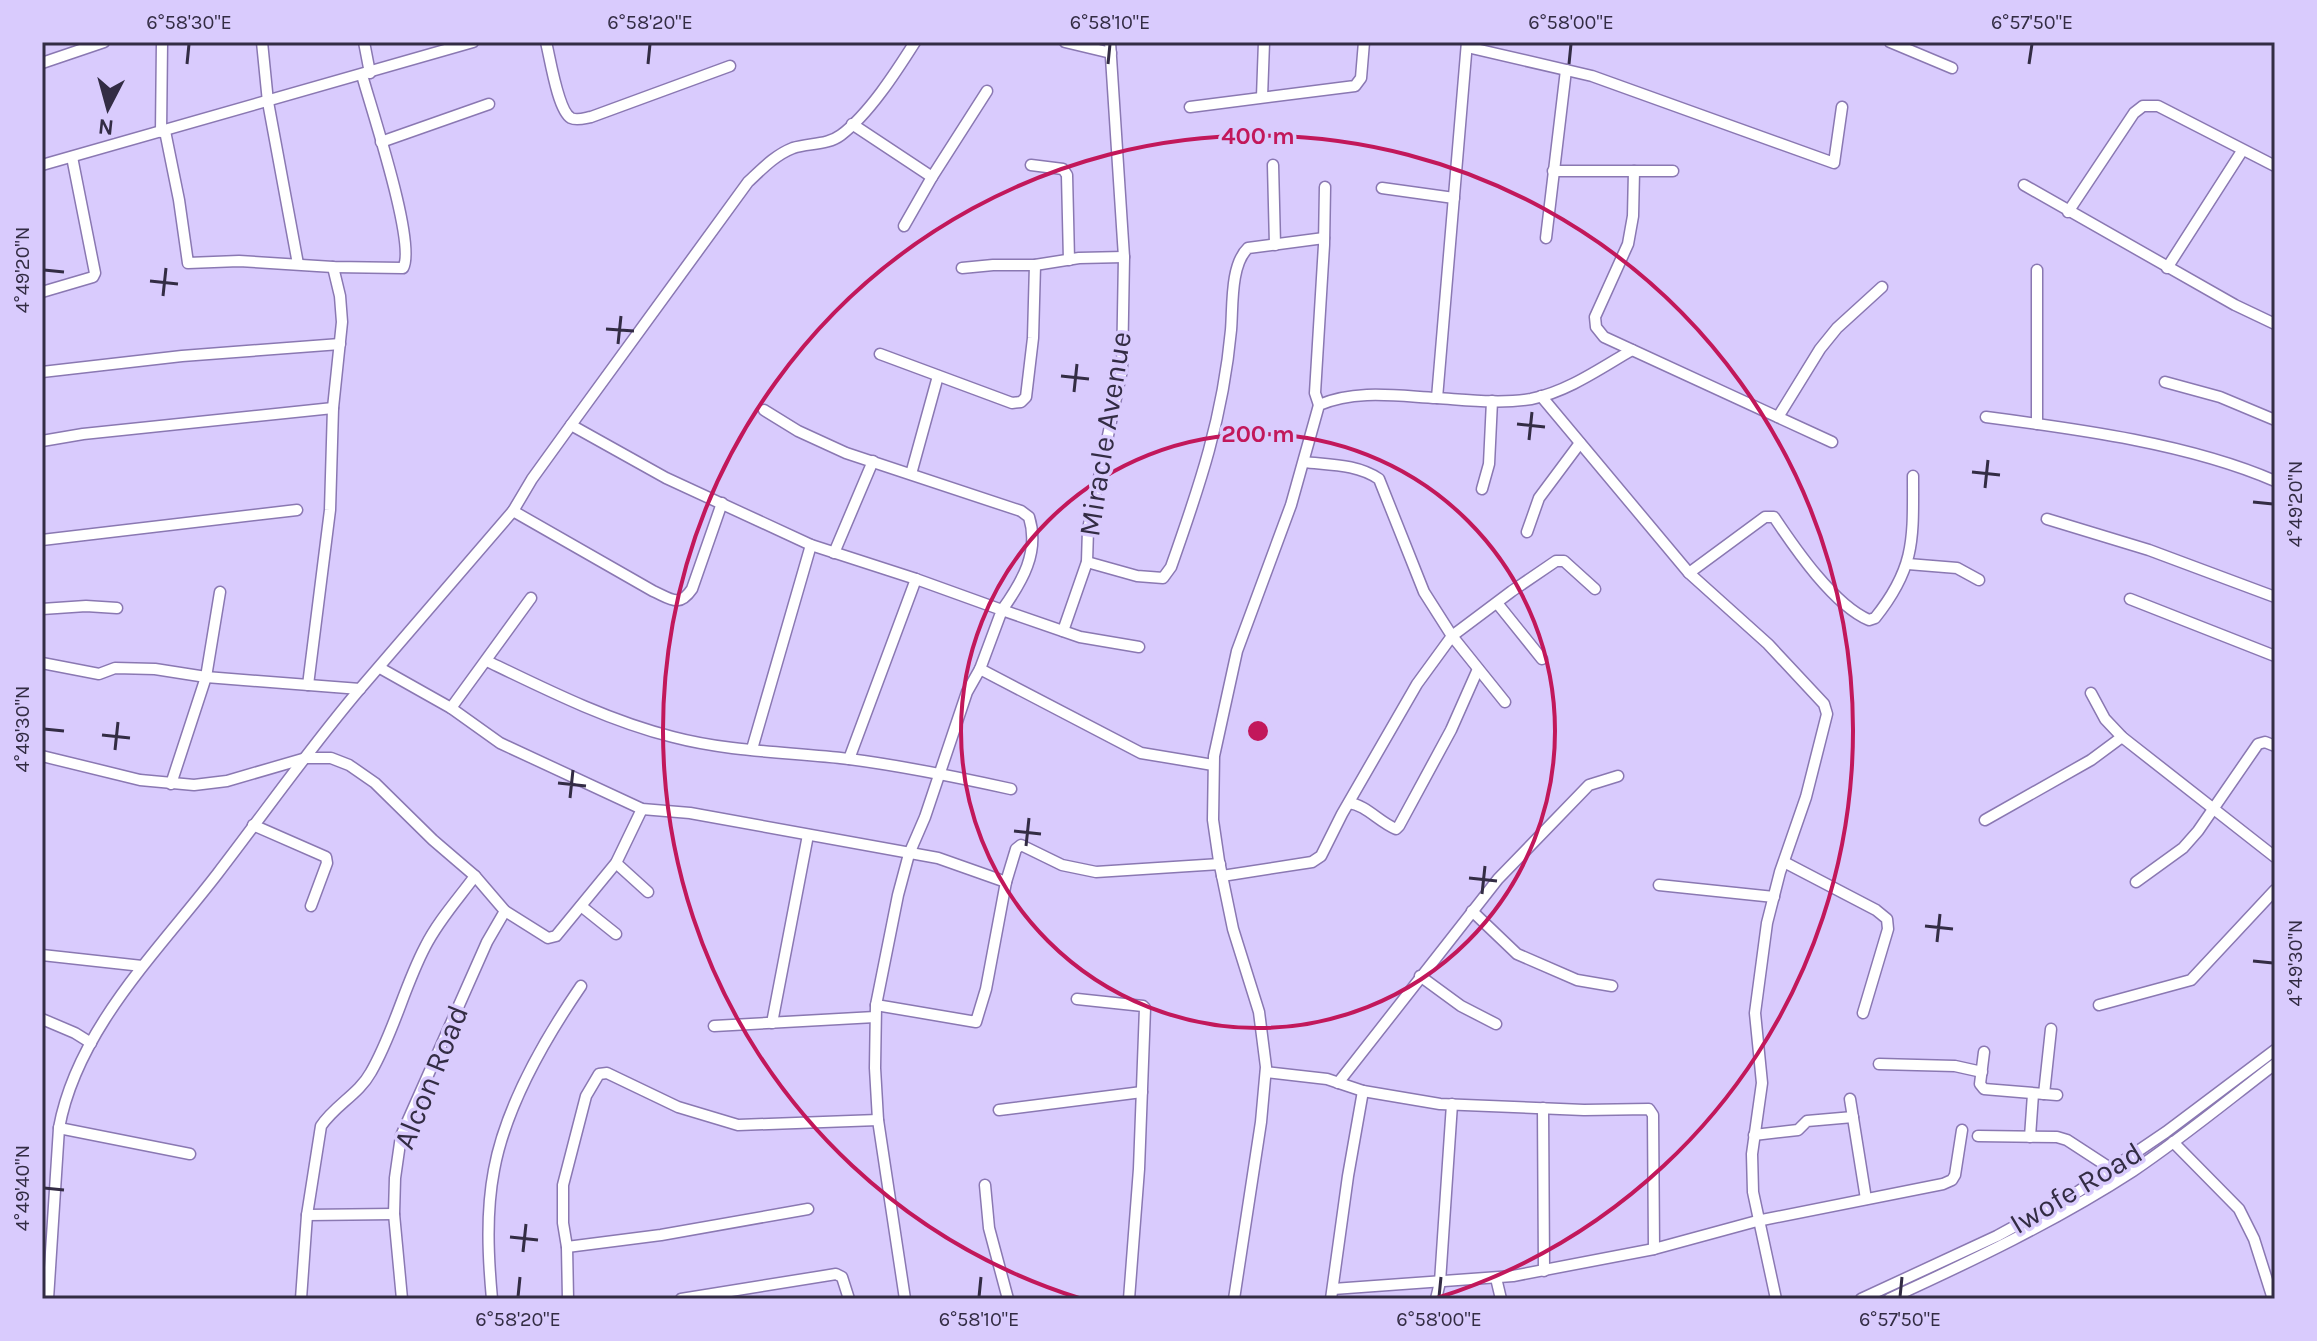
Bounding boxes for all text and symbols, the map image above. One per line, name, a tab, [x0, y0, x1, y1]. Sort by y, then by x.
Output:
text: 6°58'30"E	[146, 11, 232, 34]
text: 6°58'20"E	[607, 11, 693, 34]
text: 6°58'10"E	[1070, 11, 1150, 34]
text: 6°58'00"E	[1528, 11, 1614, 34]
text: 6°57'50"E	[1991, 11, 2073, 34]
north arrow	[68, 68, 148, 148]
text: N	[97, 113, 115, 141]
text: 400 m	[1221, 122, 1295, 150]
text: 4°49'20"N	[11, 227, 34, 313]
street label: Miracle Avenue	[1071, 329, 1139, 539]
text: 200 m	[1221, 420, 1295, 448]
text: 4°49'20"N	[2284, 461, 2307, 547]
text: 4°49'30"N	[11, 686, 34, 772]
centre of rings	[1244, 717, 1272, 745]
text: 4°49'30"N	[2284, 920, 2307, 1006]
street label: Alcon Road	[386, 1000, 476, 1154]
street label: Iwofe Road	[2003, 1134, 2149, 1242]
text: 4°49'40"N	[11, 1145, 34, 1231]
text: 6°58'20"E	[475, 1308, 561, 1331]
text: 6°58'10"E	[939, 1308, 1019, 1331]
text: 6°58'00"E	[1396, 1308, 1482, 1331]
text: 6°57'50"E	[1859, 1308, 1941, 1331]

